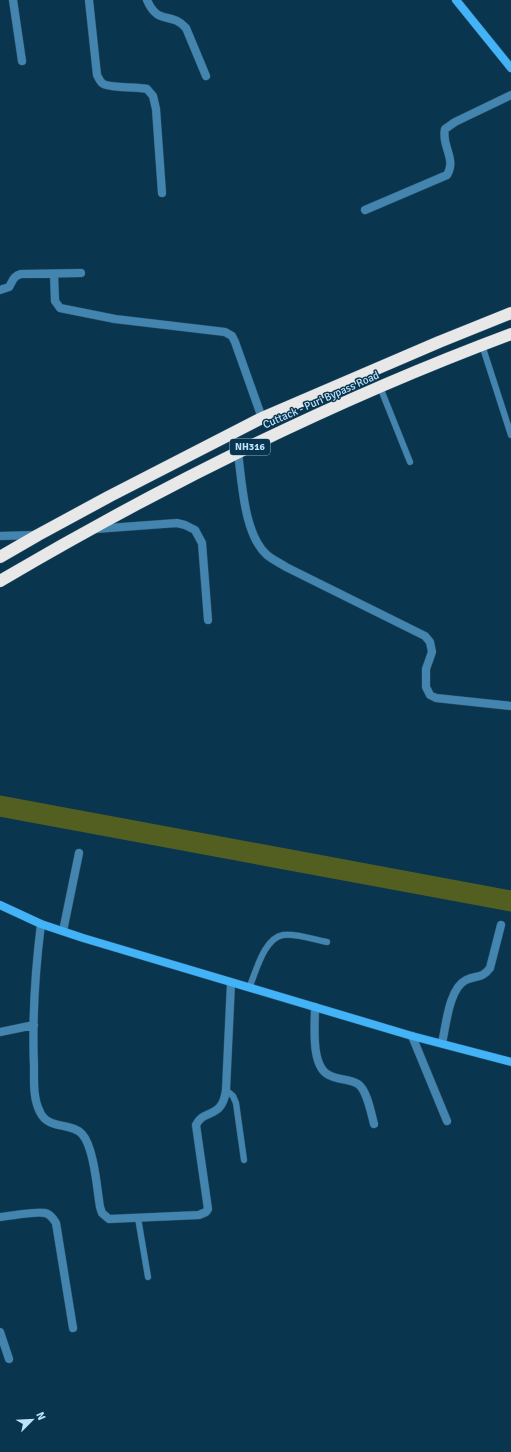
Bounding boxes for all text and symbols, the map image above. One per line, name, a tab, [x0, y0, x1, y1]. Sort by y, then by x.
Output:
street label: Cuttack - Puri Bypass Road	[261, 368, 381, 431]
road number: NH316	[230, 439, 270, 455]
north arrow	[12, 1400, 52, 1440]
text: N	[33, 1410, 48, 1422]

